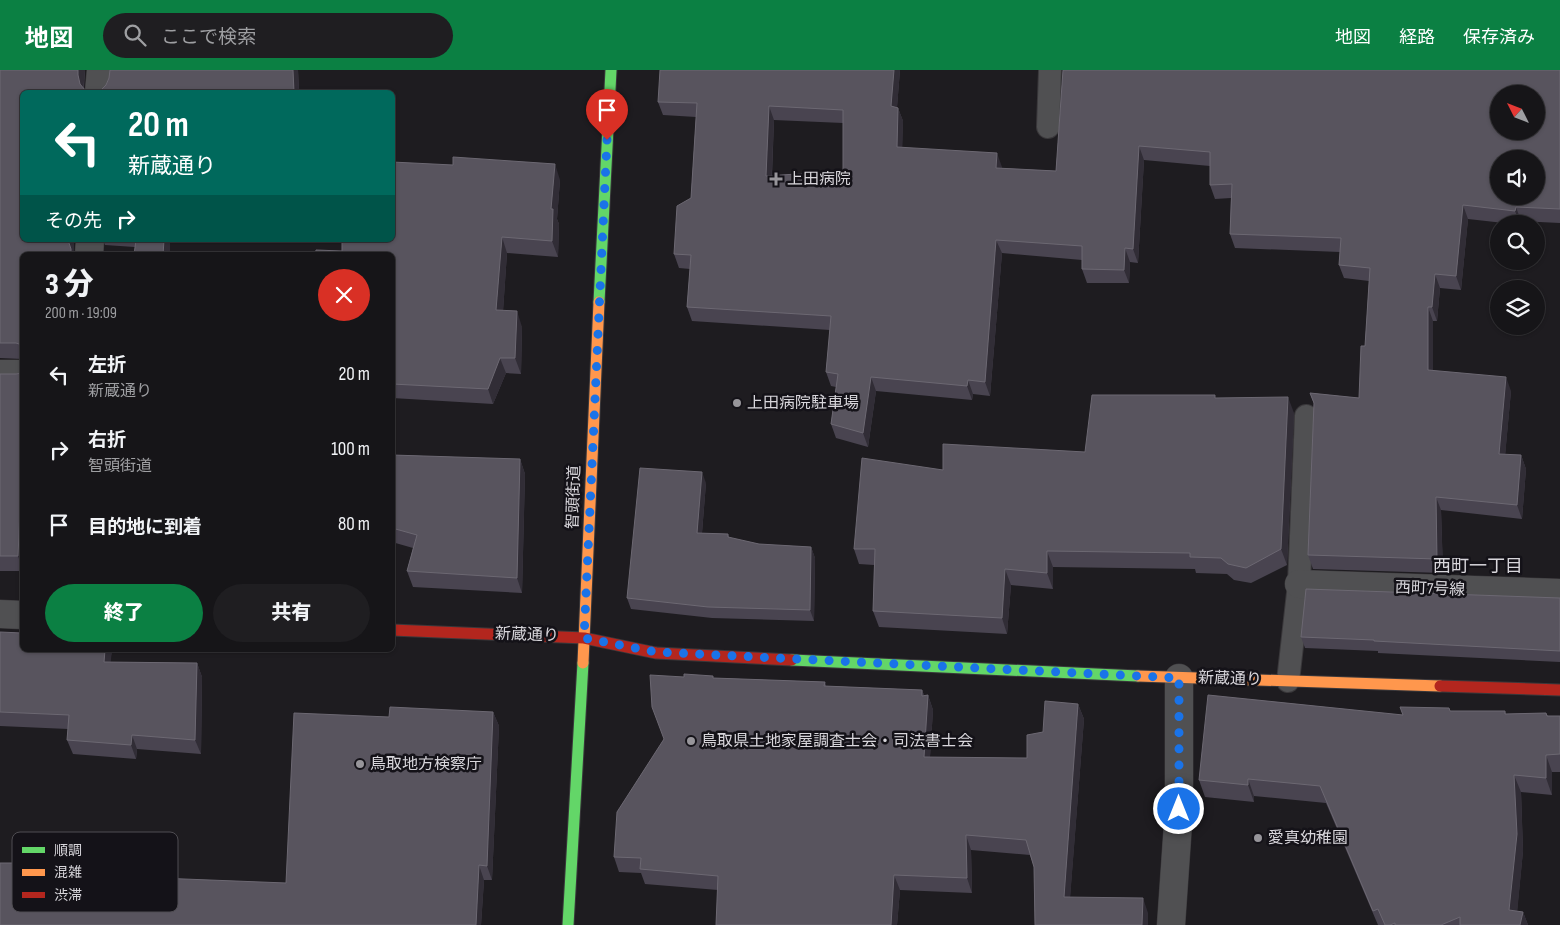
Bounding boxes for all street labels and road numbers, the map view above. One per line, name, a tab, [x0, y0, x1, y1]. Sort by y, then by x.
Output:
street label: 智頭街道	[563, 465, 585, 529]
street label: 西町7号線	[1394, 578, 1466, 600]
street label: 新蔵通り	[495, 624, 559, 646]
street label: 新蔵通り	[1198, 668, 1262, 690]

